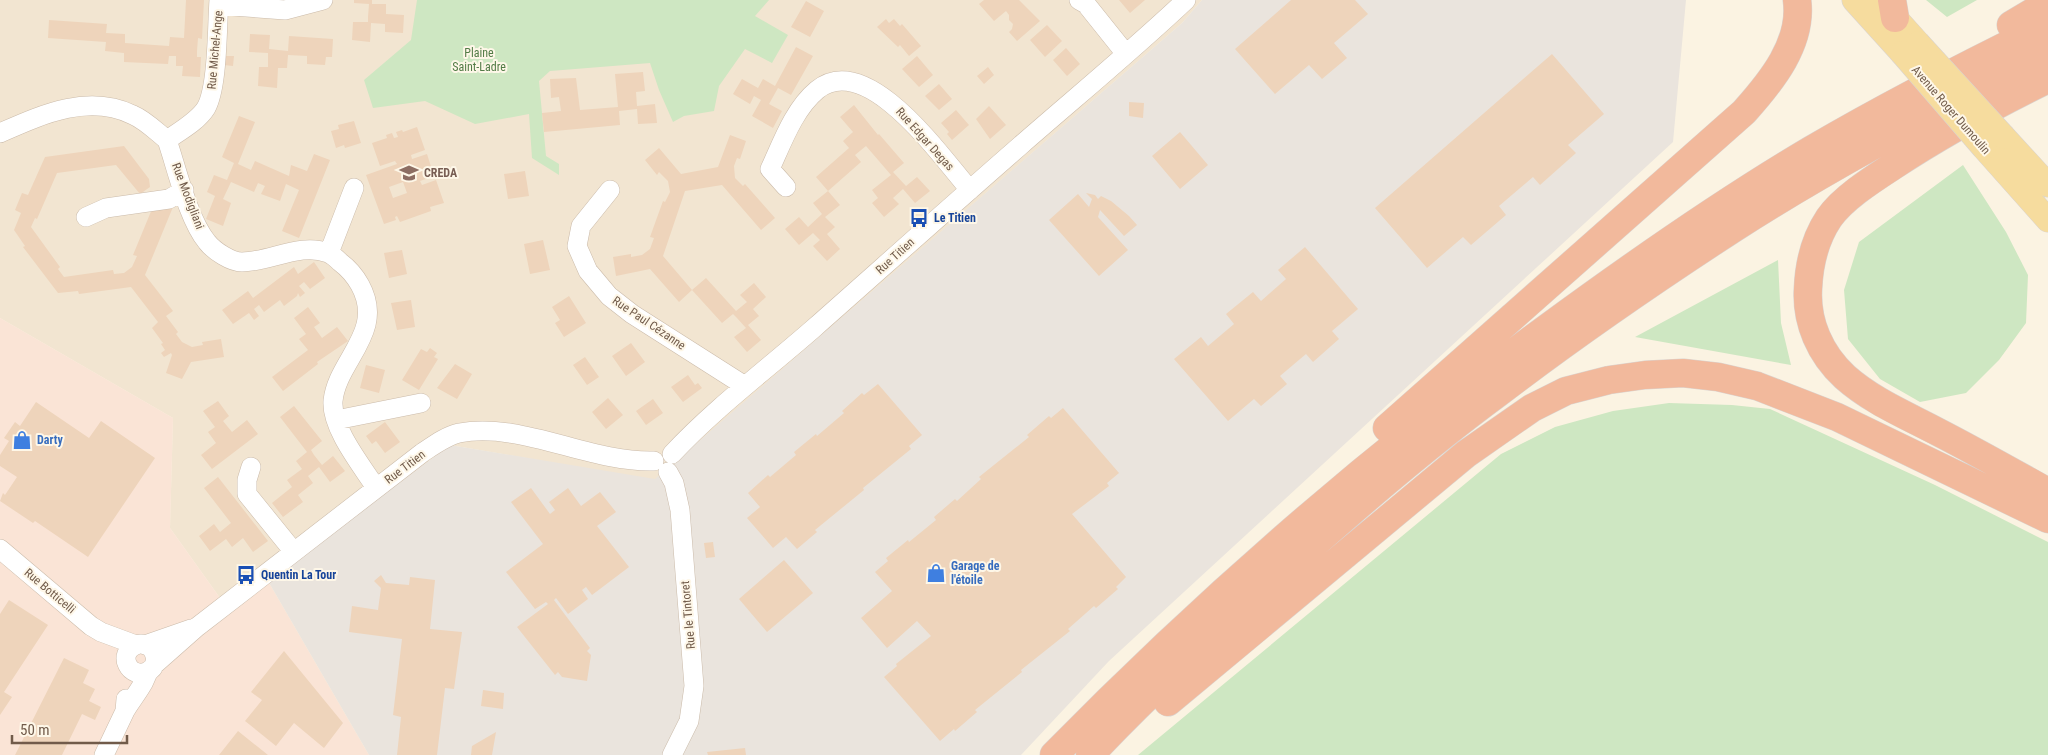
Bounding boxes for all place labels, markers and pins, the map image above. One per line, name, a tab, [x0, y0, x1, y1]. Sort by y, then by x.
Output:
school or university icon: CREDA	[398, 162, 420, 184]
place label: CREDA	[424, 166, 458, 180]
bus stop icon: Le Titien	[908, 207, 930, 229]
place label: Le Titien	[934, 211, 976, 225]
shop icon: Darty	[11, 429, 33, 451]
place label: Darty	[37, 433, 63, 447]
place label: Garage de l'étoile	[951, 559, 1000, 587]
shop icon: Garage de l'étoile	[925, 562, 947, 584]
bus stop icon: Quentin La Tour	[235, 564, 257, 586]
place label: Quentin La Tour	[261, 568, 336, 582]

